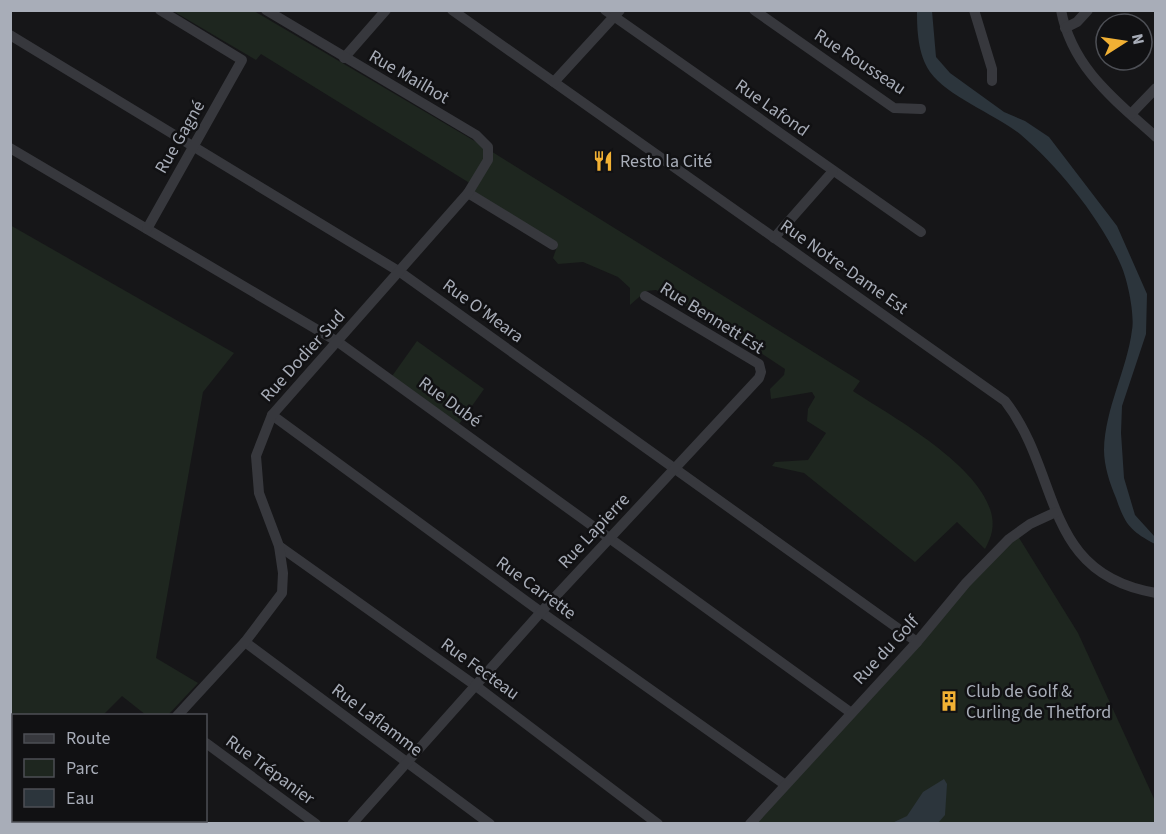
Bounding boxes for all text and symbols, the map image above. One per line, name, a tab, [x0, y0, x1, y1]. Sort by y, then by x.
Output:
north arrow	[1094, 12, 1154, 72]
street label: Rue Rousseau	[809, 23, 911, 101]
text: N	[1126, 32, 1150, 47]
street label: Rue Mailhot	[364, 44, 454, 110]
street label: Rue Lafond	[730, 73, 814, 143]
street label: Rue Gagné	[149, 96, 211, 178]
restaurant icon: Resto la Cité	[591, 149, 615, 173]
place label: Resto la Cité	[620, 149, 712, 174]
street label: Rue Notre-Dame Est	[775, 213, 913, 321]
street label: Rue O'Meara	[437, 273, 529, 349]
street label: Rue Bennett Est	[655, 276, 769, 360]
street label: Rue Dodier Sud	[255, 305, 351, 407]
street label: Rue Dubé	[413, 371, 487, 433]
street label: Rue Lapierre	[552, 488, 636, 574]
street label: Rue Carrette	[491, 550, 581, 626]
street label: Rue du Golf	[847, 609, 925, 690]
street label: Rue Fecteau	[436, 632, 524, 706]
street label: Rue Laflamme	[326, 677, 428, 763]
place label: Club de Golf & Curling de Thetford	[966, 679, 1111, 725]
building icon: Club de Golf & Curling de Thetford	[937, 689, 961, 713]
legend	[12, 714, 207, 822]
text: Route	[66, 726, 110, 751]
street label: Rue Trépanier	[220, 729, 320, 811]
text: Parc	[66, 756, 99, 781]
text: Eau	[66, 786, 94, 811]

